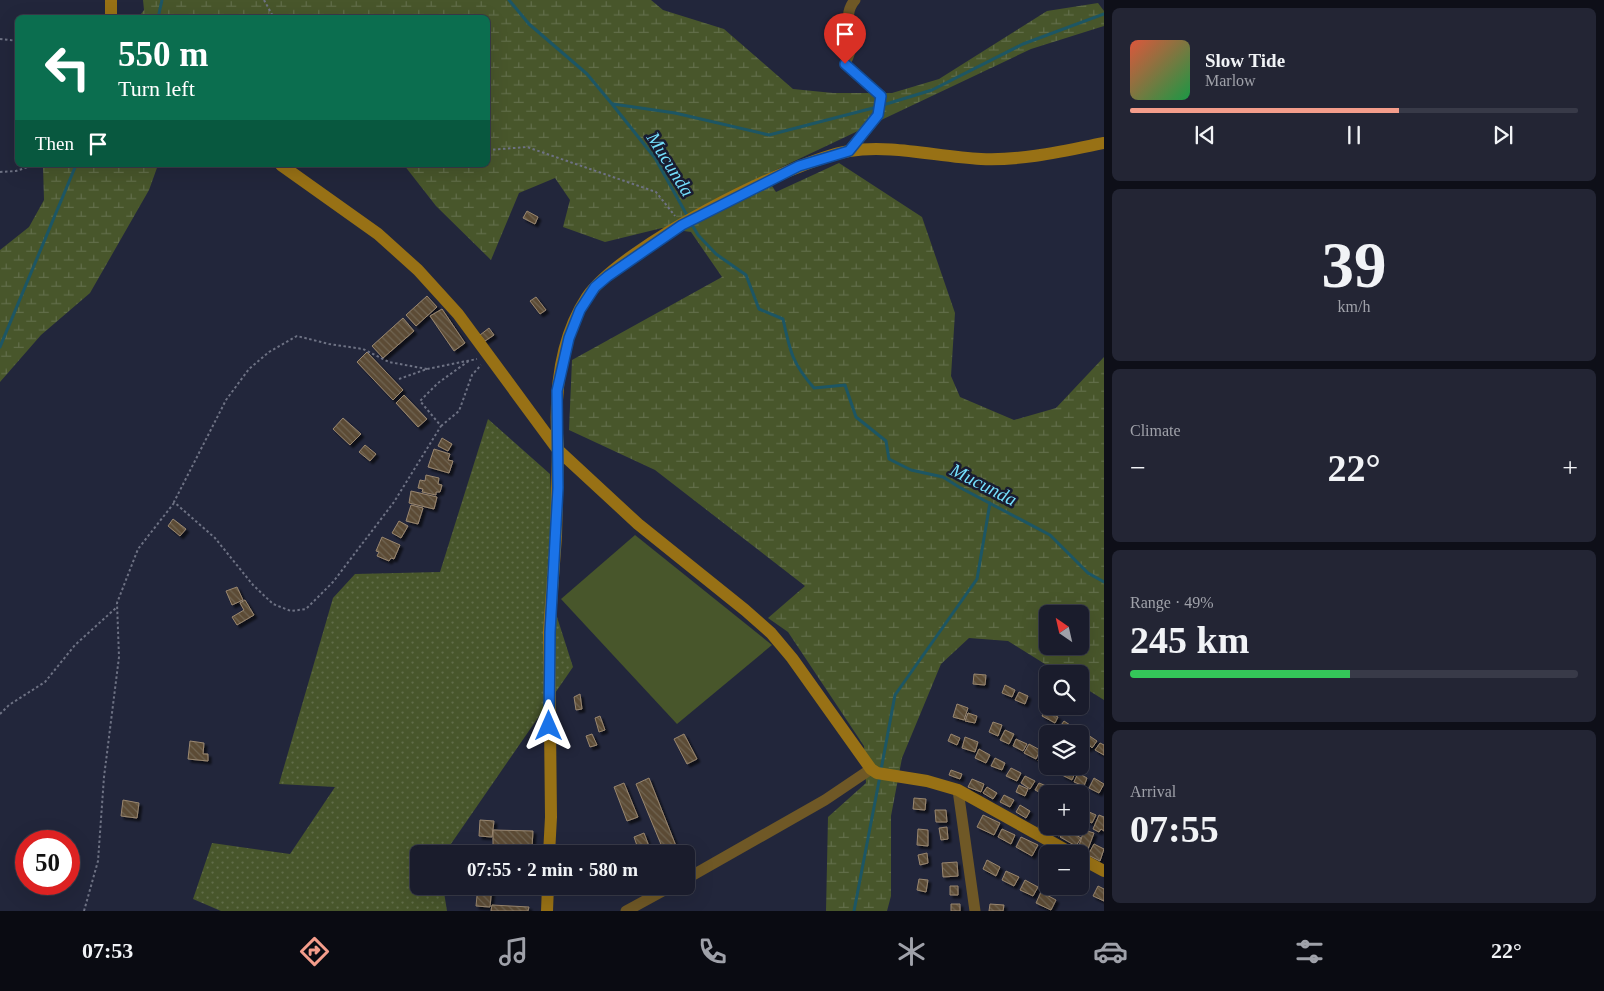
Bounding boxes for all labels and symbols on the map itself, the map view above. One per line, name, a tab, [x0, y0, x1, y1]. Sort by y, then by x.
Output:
pin	[824, 13, 866, 64]
water label: Mucunda	[642, 127, 698, 200]
water label: Mucunda	[946, 458, 1021, 510]
north arrow	[1039, 605, 1089, 655]
position arrow	[522, 699, 574, 751]
speed limit sign: 50	[15, 830, 80, 895]

